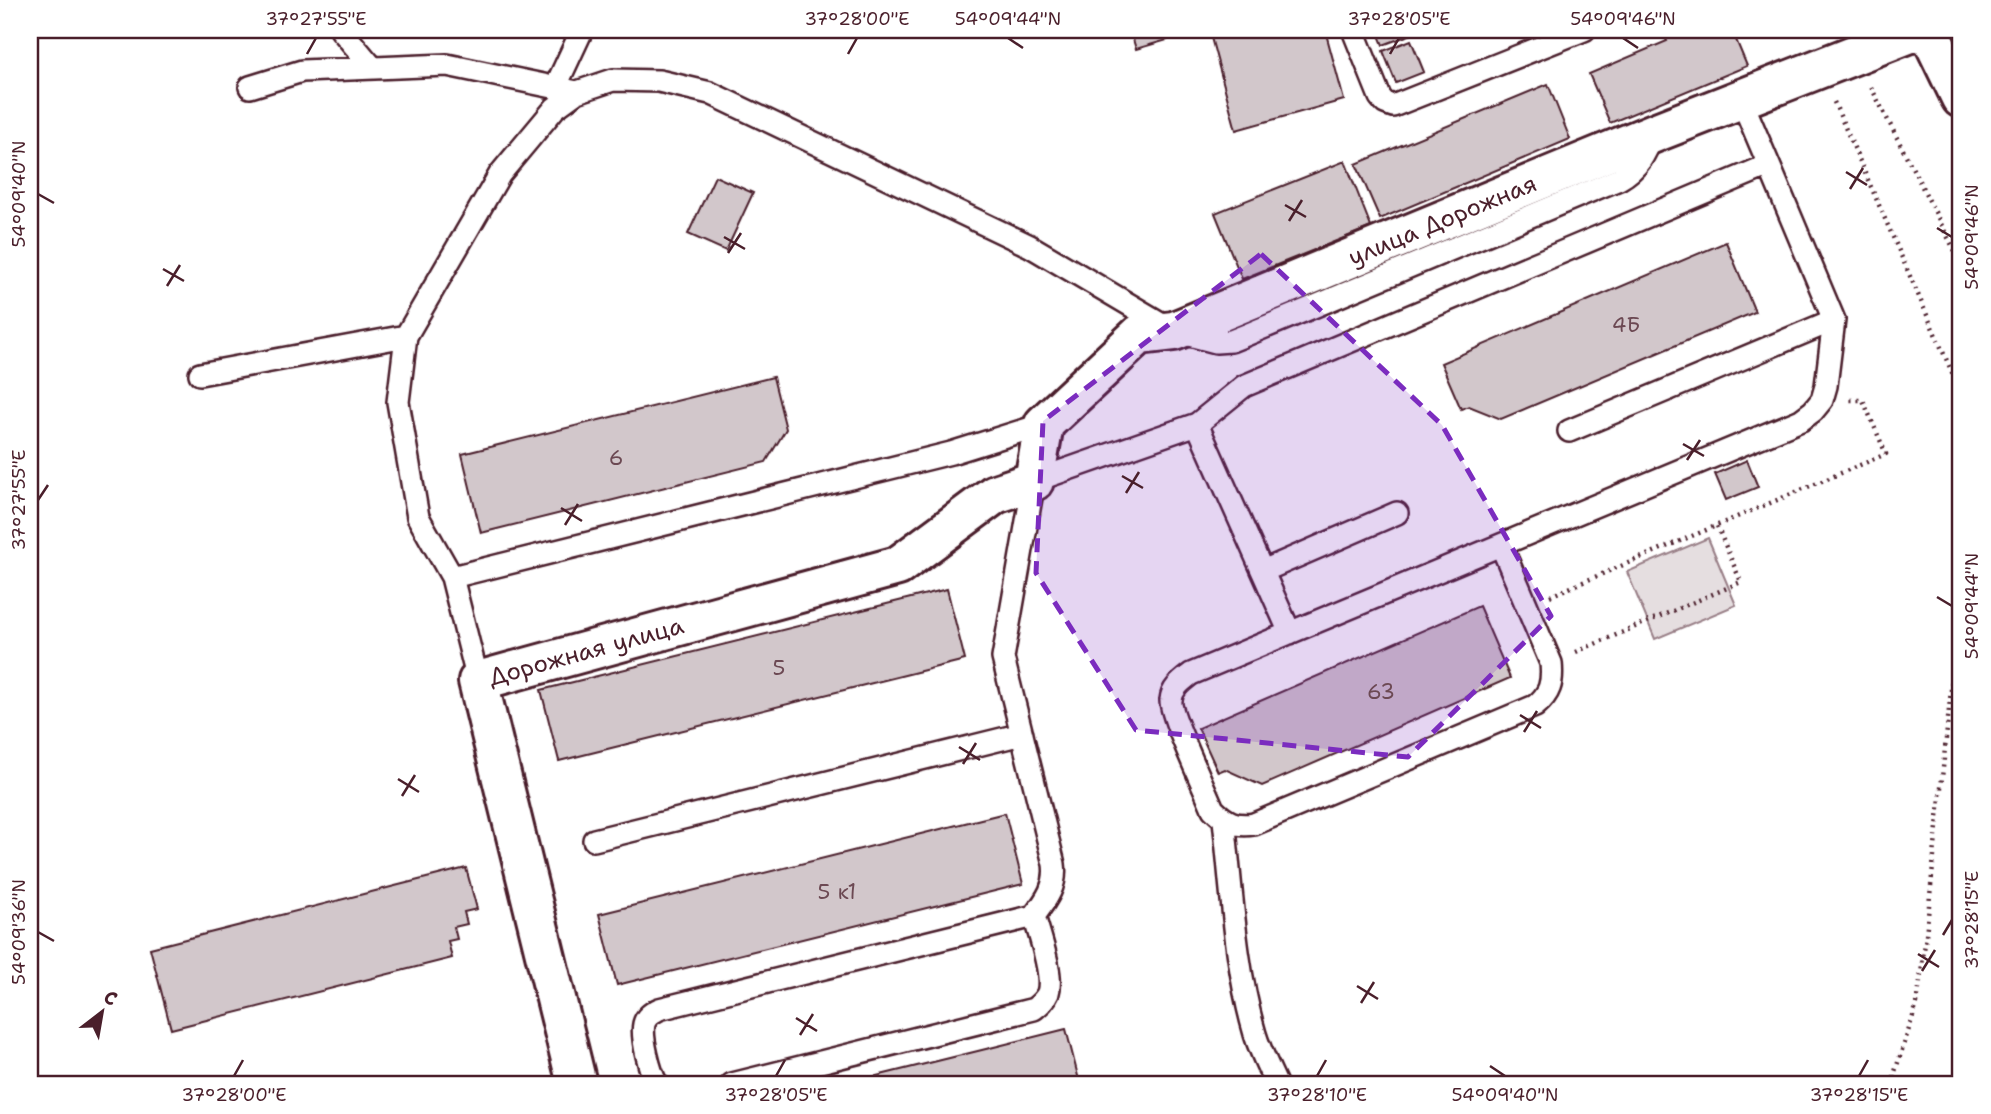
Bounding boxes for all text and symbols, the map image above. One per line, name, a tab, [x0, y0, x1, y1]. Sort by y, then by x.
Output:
text: 37°27'55"E	[265, 7, 367, 31]
text: 37°28'00"E	[804, 7, 910, 31]
text: 54°09'44"N	[955, 7, 1061, 31]
text: 37°28'05"E	[1347, 7, 1451, 31]
text: 54°09'46"N	[1570, 7, 1676, 31]
text: 54°09'40"N	[7, 140, 31, 248]
street label: улица Дорожная	[1343, 167, 1541, 273]
text: 54°09'46"N	[1960, 184, 1984, 290]
house number: 4Б	[1612, 311, 1640, 339]
house number: 6	[609, 444, 623, 472]
text: 37°27'55"E	[7, 449, 31, 551]
text: 54°09'44"N	[1960, 553, 1984, 659]
street label: Дорожная улица	[485, 609, 687, 693]
house number: 5	[773, 654, 785, 682]
house number: 63	[1367, 678, 1395, 706]
text: 37°28'15"E	[1960, 871, 1984, 969]
house number: 5 к1	[818, 878, 856, 906]
text: 54°09'36"N	[7, 879, 31, 985]
north arrow	[66, 978, 136, 1048]
text: С	[99, 984, 122, 1012]
text: 37°28'00"E	[181, 1083, 287, 1107]
text: 37°28'05"E	[724, 1083, 828, 1107]
text: 37°28'10"E	[1267, 1083, 1367, 1107]
text: 54°09'40"N	[1451, 1083, 1559, 1107]
text: 37°28'15"E	[1810, 1083, 1908, 1107]

